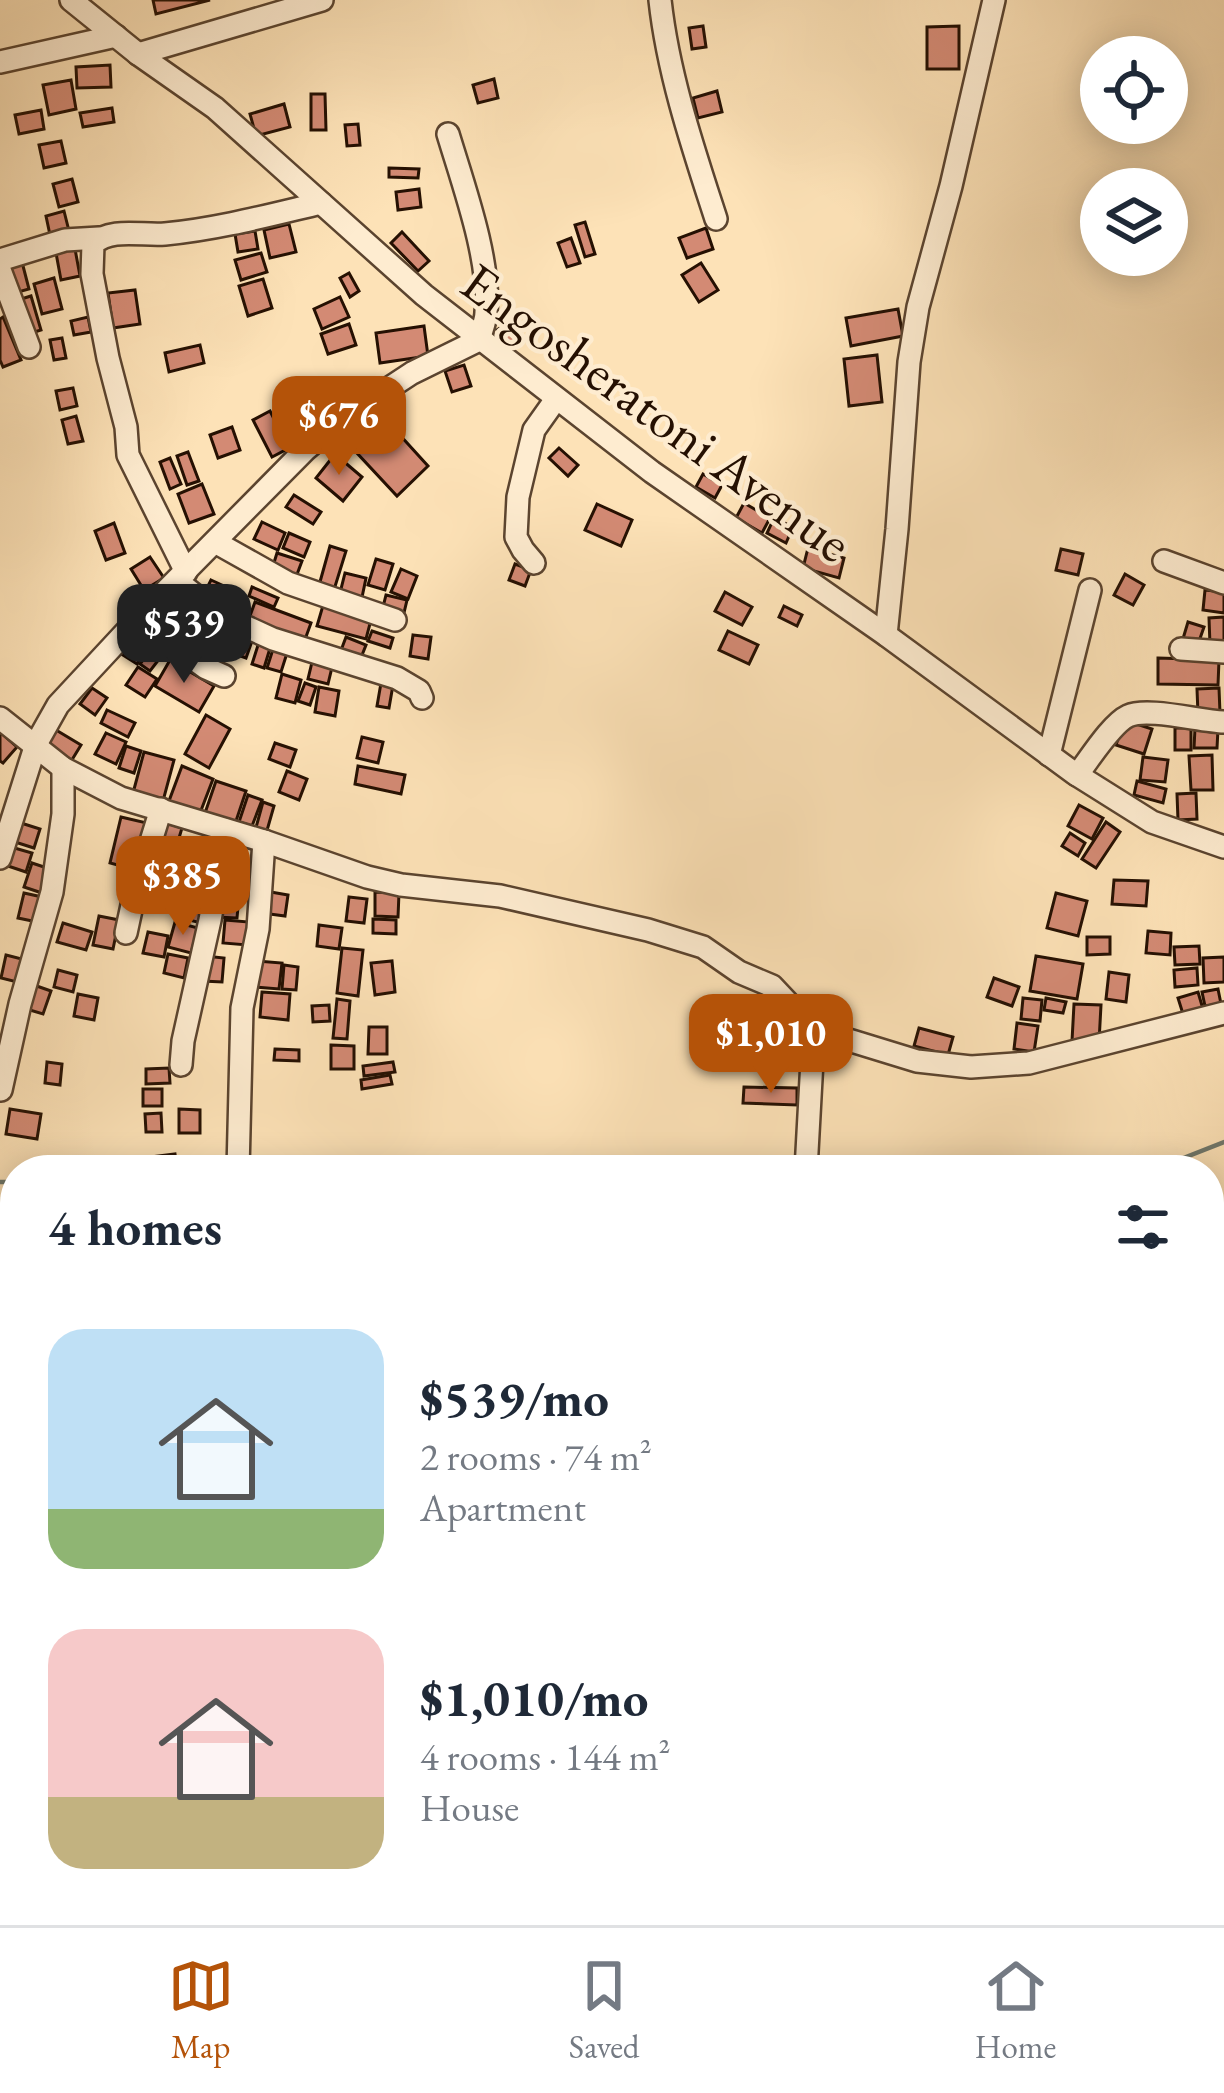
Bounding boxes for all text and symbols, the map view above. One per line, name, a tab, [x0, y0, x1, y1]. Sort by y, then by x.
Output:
map controls	[1080, 36, 1188, 276]
button: locate	[1080, 36, 1188, 144]
button: layers	[1080, 168, 1188, 276]
street label: Engosheratoni Avenue	[448, 247, 866, 577]
pin: $676	[268, 376, 410, 478]
text: $676	[299, 389, 379, 440]
pin: $539	[113, 584, 255, 686]
text: $539	[144, 597, 224, 648]
pin: $385	[112, 836, 254, 938]
text: $385	[143, 849, 223, 900]
pin: $1,010	[673, 994, 869, 1096]
text: $1,010	[716, 1007, 826, 1058]
text: 4 homes	[48, 1194, 222, 1260]
icon: filters	[1110, 1194, 1176, 1260]
text: $539/mo	[420, 1365, 609, 1431]
icon: home	[144, 1377, 288, 1521]
text: 2 rooms · 74 m²	[420, 1431, 652, 1482]
text: Apartment	[420, 1482, 586, 1533]
text: $1,010/mo	[420, 1665, 648, 1731]
icon: home	[144, 1677, 288, 1821]
text: 4 rooms · 144 m²	[420, 1731, 671, 1782]
text: House	[420, 1782, 519, 1833]
tab: Map	[168, 1953, 234, 2068]
tab: Saved	[569, 1953, 640, 2068]
tab: Home	[975, 1953, 1056, 2068]

